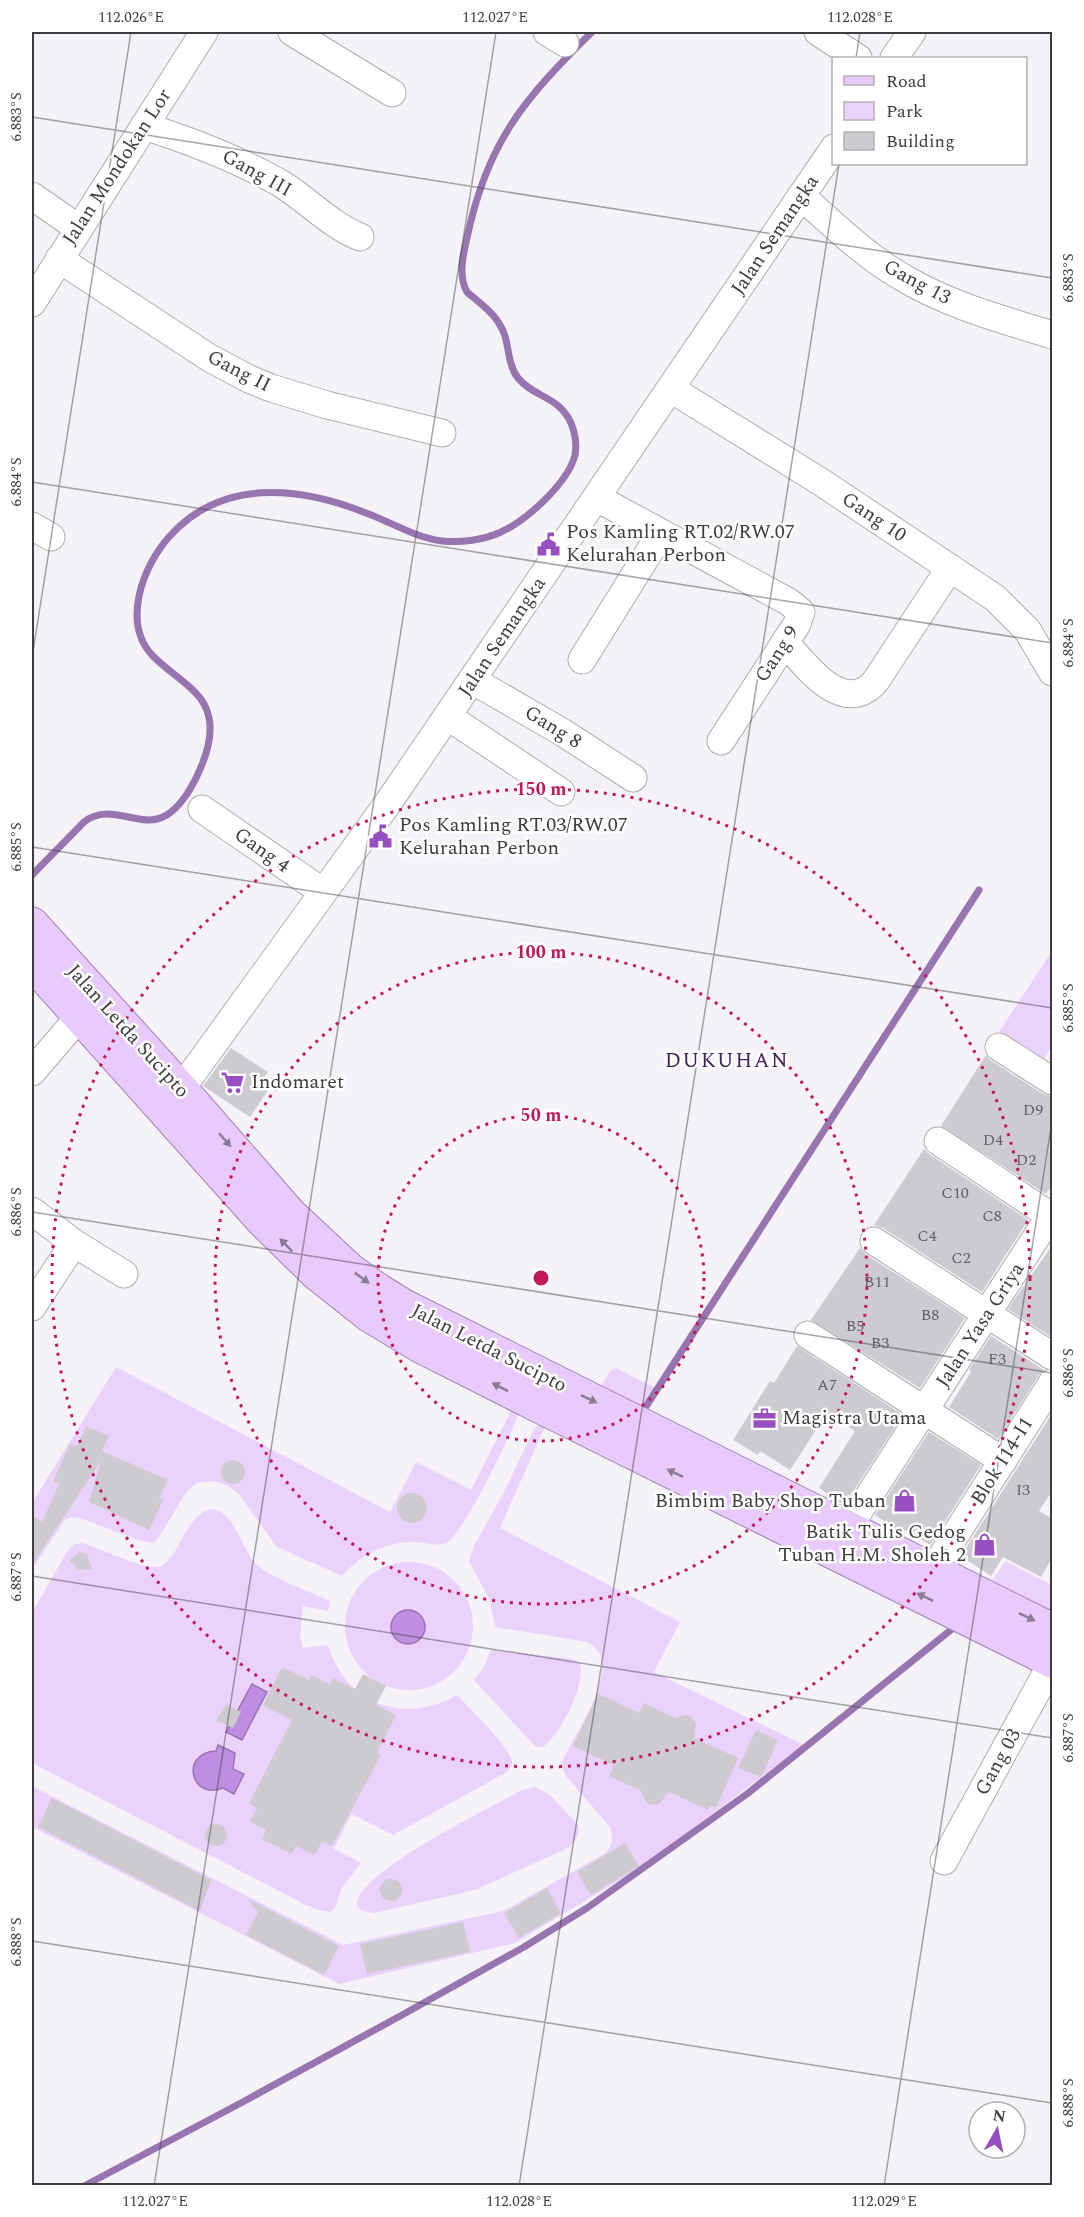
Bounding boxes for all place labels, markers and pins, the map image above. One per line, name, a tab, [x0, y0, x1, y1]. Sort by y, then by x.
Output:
place label: Pos Kamling RT.02/RW.07 Kelurahan Perbon	[566, 517, 795, 570]
public building icon: Pos Kamling RT.02/RW.07 Kelurahan Perbon	[535, 531, 561, 557]
place label: Pos Kamling RT.03/RW.07 Kelurahan Perbon	[399, 810, 628, 863]
public building icon: Pos Kamling RT.03/RW.07 Kelurahan Perbon	[368, 823, 394, 849]
place label: Indomaret	[251, 1067, 344, 1097]
supermarket icon: Indomaret	[220, 1069, 246, 1095]
centre of rings	[531, 1268, 551, 1288]
place label: Magistra Utama	[782, 1403, 927, 1433]
office icon: Magistra Utama	[751, 1405, 777, 1431]
place label: Bimbim Baby Shop Tuban	[655, 1486, 886, 1516]
shop icon: Bimbim Baby Shop Tuban	[891, 1488, 917, 1514]
place label: Batik Tulis Gedog Tuban H.M. Sholeh 2	[778, 1517, 966, 1570]
shop icon: Batik Tulis Gedog Tuban H.M. Sholeh 2	[971, 1531, 997, 1557]

